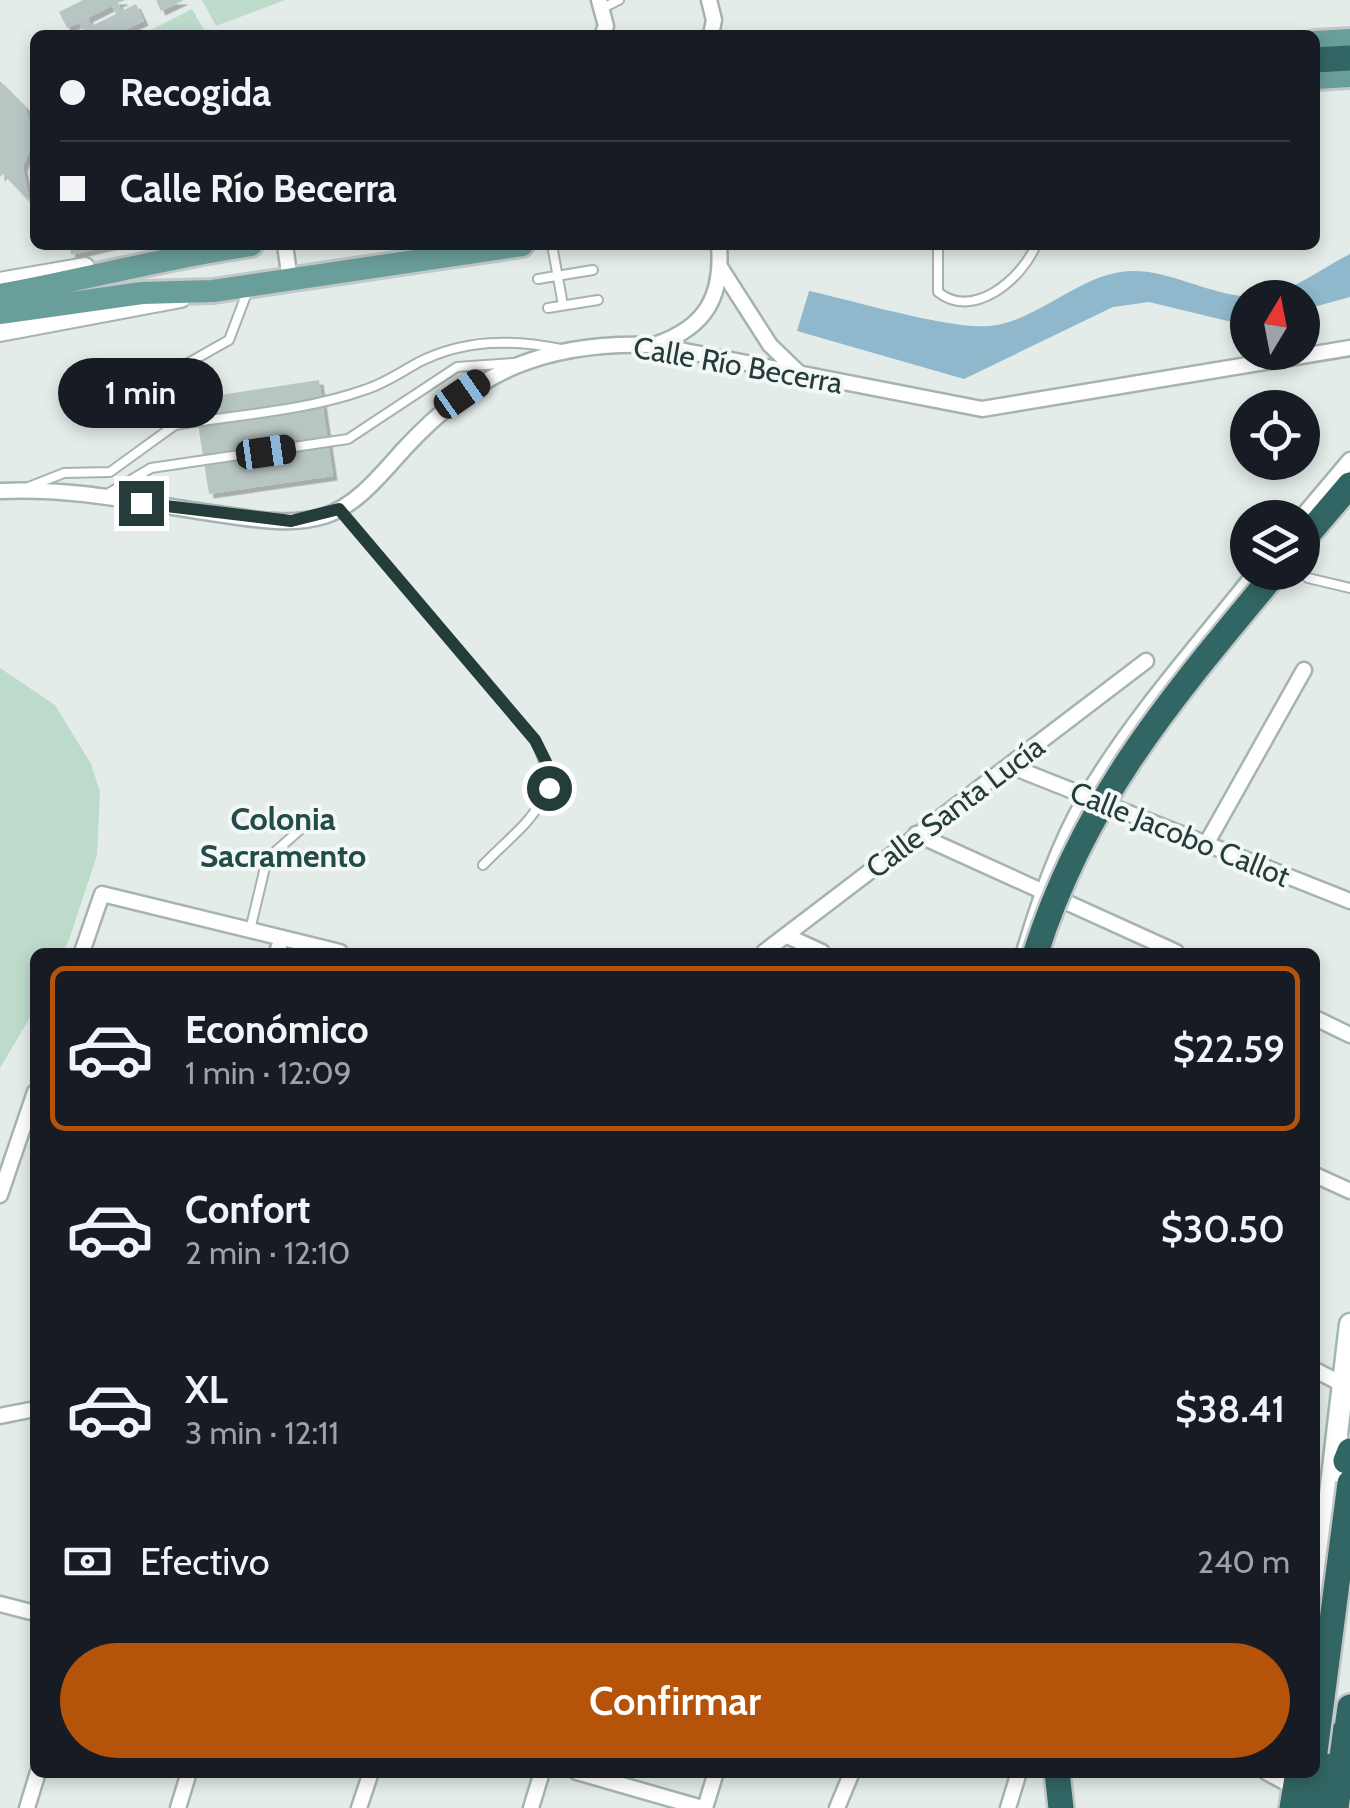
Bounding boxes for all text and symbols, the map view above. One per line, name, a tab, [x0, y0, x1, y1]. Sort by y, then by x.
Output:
text: Recogida	[120, 69, 271, 116]
text: Calle Río Becerra	[120, 165, 397, 212]
north arrow	[1230, 280, 1320, 370]
map controls	[1230, 280, 1320, 590]
street label: Calle Río Becerra	[631, 328, 846, 402]
callout: 1 min	[58, 358, 224, 428]
car	[429, 365, 495, 423]
text: 1 min	[105, 373, 176, 412]
button: locate	[1230, 390, 1320, 480]
car	[234, 433, 298, 471]
route end	[119, 481, 164, 526]
button: layers	[1230, 500, 1320, 590]
street label: Calle Santa Lucía	[859, 728, 1052, 886]
route start	[527, 766, 572, 811]
street label: Calle Jacobo Callot	[1065, 773, 1295, 895]
district label: Colonia Sacramento	[200, 799, 366, 875]
icon: car	[65, 1004, 155, 1094]
text: Económico	[185, 1006, 369, 1053]
text: $22.59	[1173, 1025, 1285, 1072]
text: 1 min · 12:09	[185, 1053, 352, 1092]
icon: car	[65, 1184, 155, 1274]
text: Confort	[185, 1186, 310, 1233]
text: $30.50	[1161, 1205, 1285, 1252]
text: 2 min · 12:10	[185, 1233, 350, 1272]
icon: car	[65, 1364, 155, 1454]
text: XL	[185, 1366, 228, 1413]
text: $38.41	[1175, 1385, 1285, 1432]
text: 3 min · 12:11	[185, 1413, 339, 1452]
icon: cash	[60, 1534, 115, 1589]
text: Efectivo	[140, 1538, 270, 1585]
text: 240 m	[1197, 1542, 1290, 1581]
button: Confirmar	[60, 1643, 1290, 1758]

